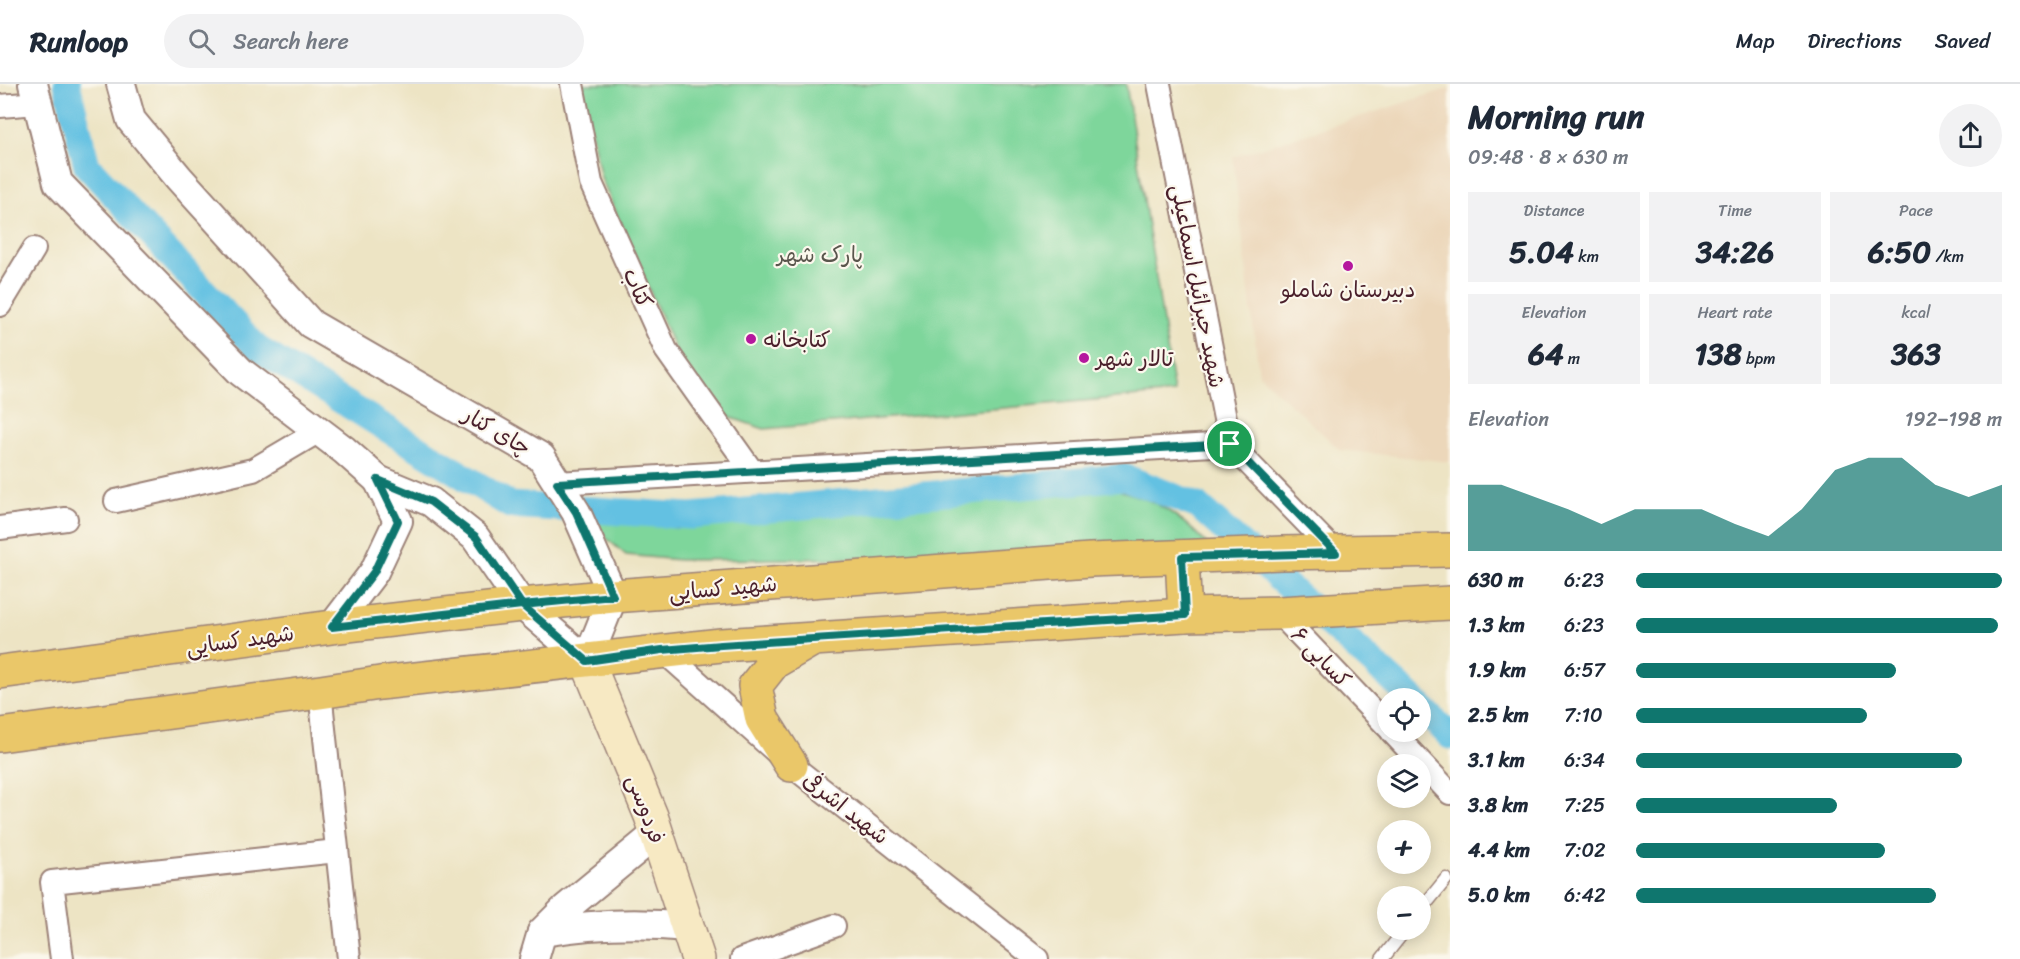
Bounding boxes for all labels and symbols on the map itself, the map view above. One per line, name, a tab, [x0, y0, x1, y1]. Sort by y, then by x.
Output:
street label: شهید جبرائیل اسماعیلی	[1159, 181, 1237, 391]
park label: پارک شهر	[775, 235, 863, 274]
marker: دبیرستان شاملو	[1341, 259, 1355, 273]
street label: کتاب	[612, 261, 664, 315]
place label: دبیرستان شاملو	[1280, 270, 1415, 309]
place label: کتابخانه	[763, 320, 831, 359]
marker: کتابخانه	[744, 332, 758, 346]
place label: تالار شهر	[1094, 339, 1174, 378]
marker: تالار شهر	[1077, 351, 1091, 365]
street label: چای کنار	[454, 395, 539, 466]
pin	[1204, 418, 1255, 469]
street label: شهید کسایی	[667, 564, 779, 612]
street label: شهید کسایی	[183, 613, 297, 667]
street label: کسایی ۶	[1281, 617, 1361, 697]
street label: شهید اشرفی	[794, 761, 898, 855]
street label: فردوسی	[615, 769, 677, 849]

